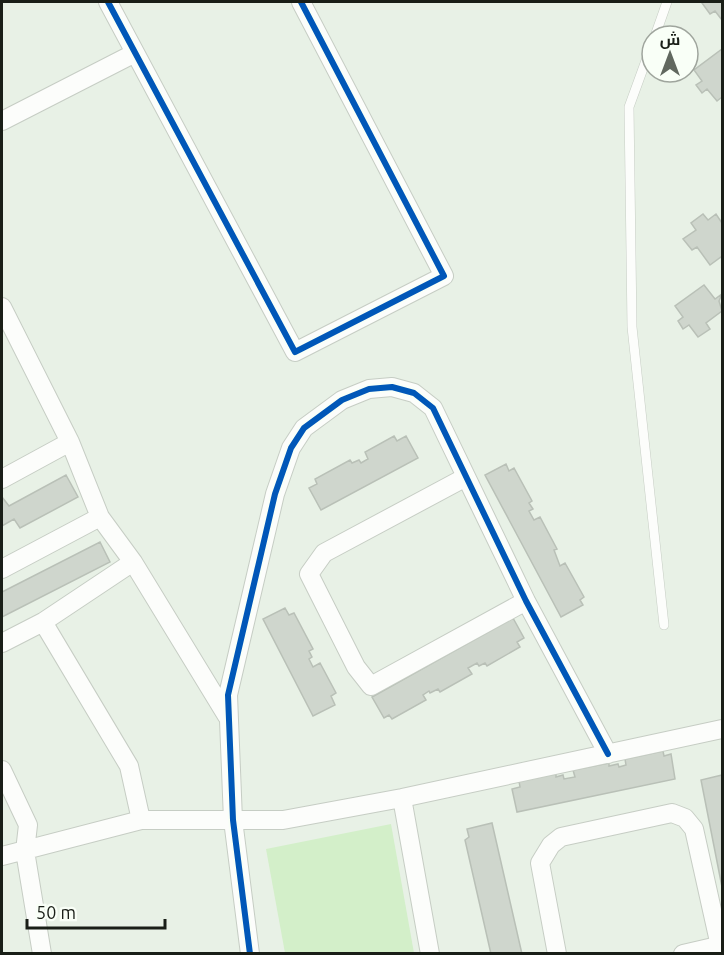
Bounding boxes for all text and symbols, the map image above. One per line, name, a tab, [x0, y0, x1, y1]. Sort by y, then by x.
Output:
north arrow	[640, 24, 700, 84]
text: ش	[660, 30, 680, 49]
scale bar	[27, 892, 165, 930]
text: 50 m	[36, 902, 76, 922]

